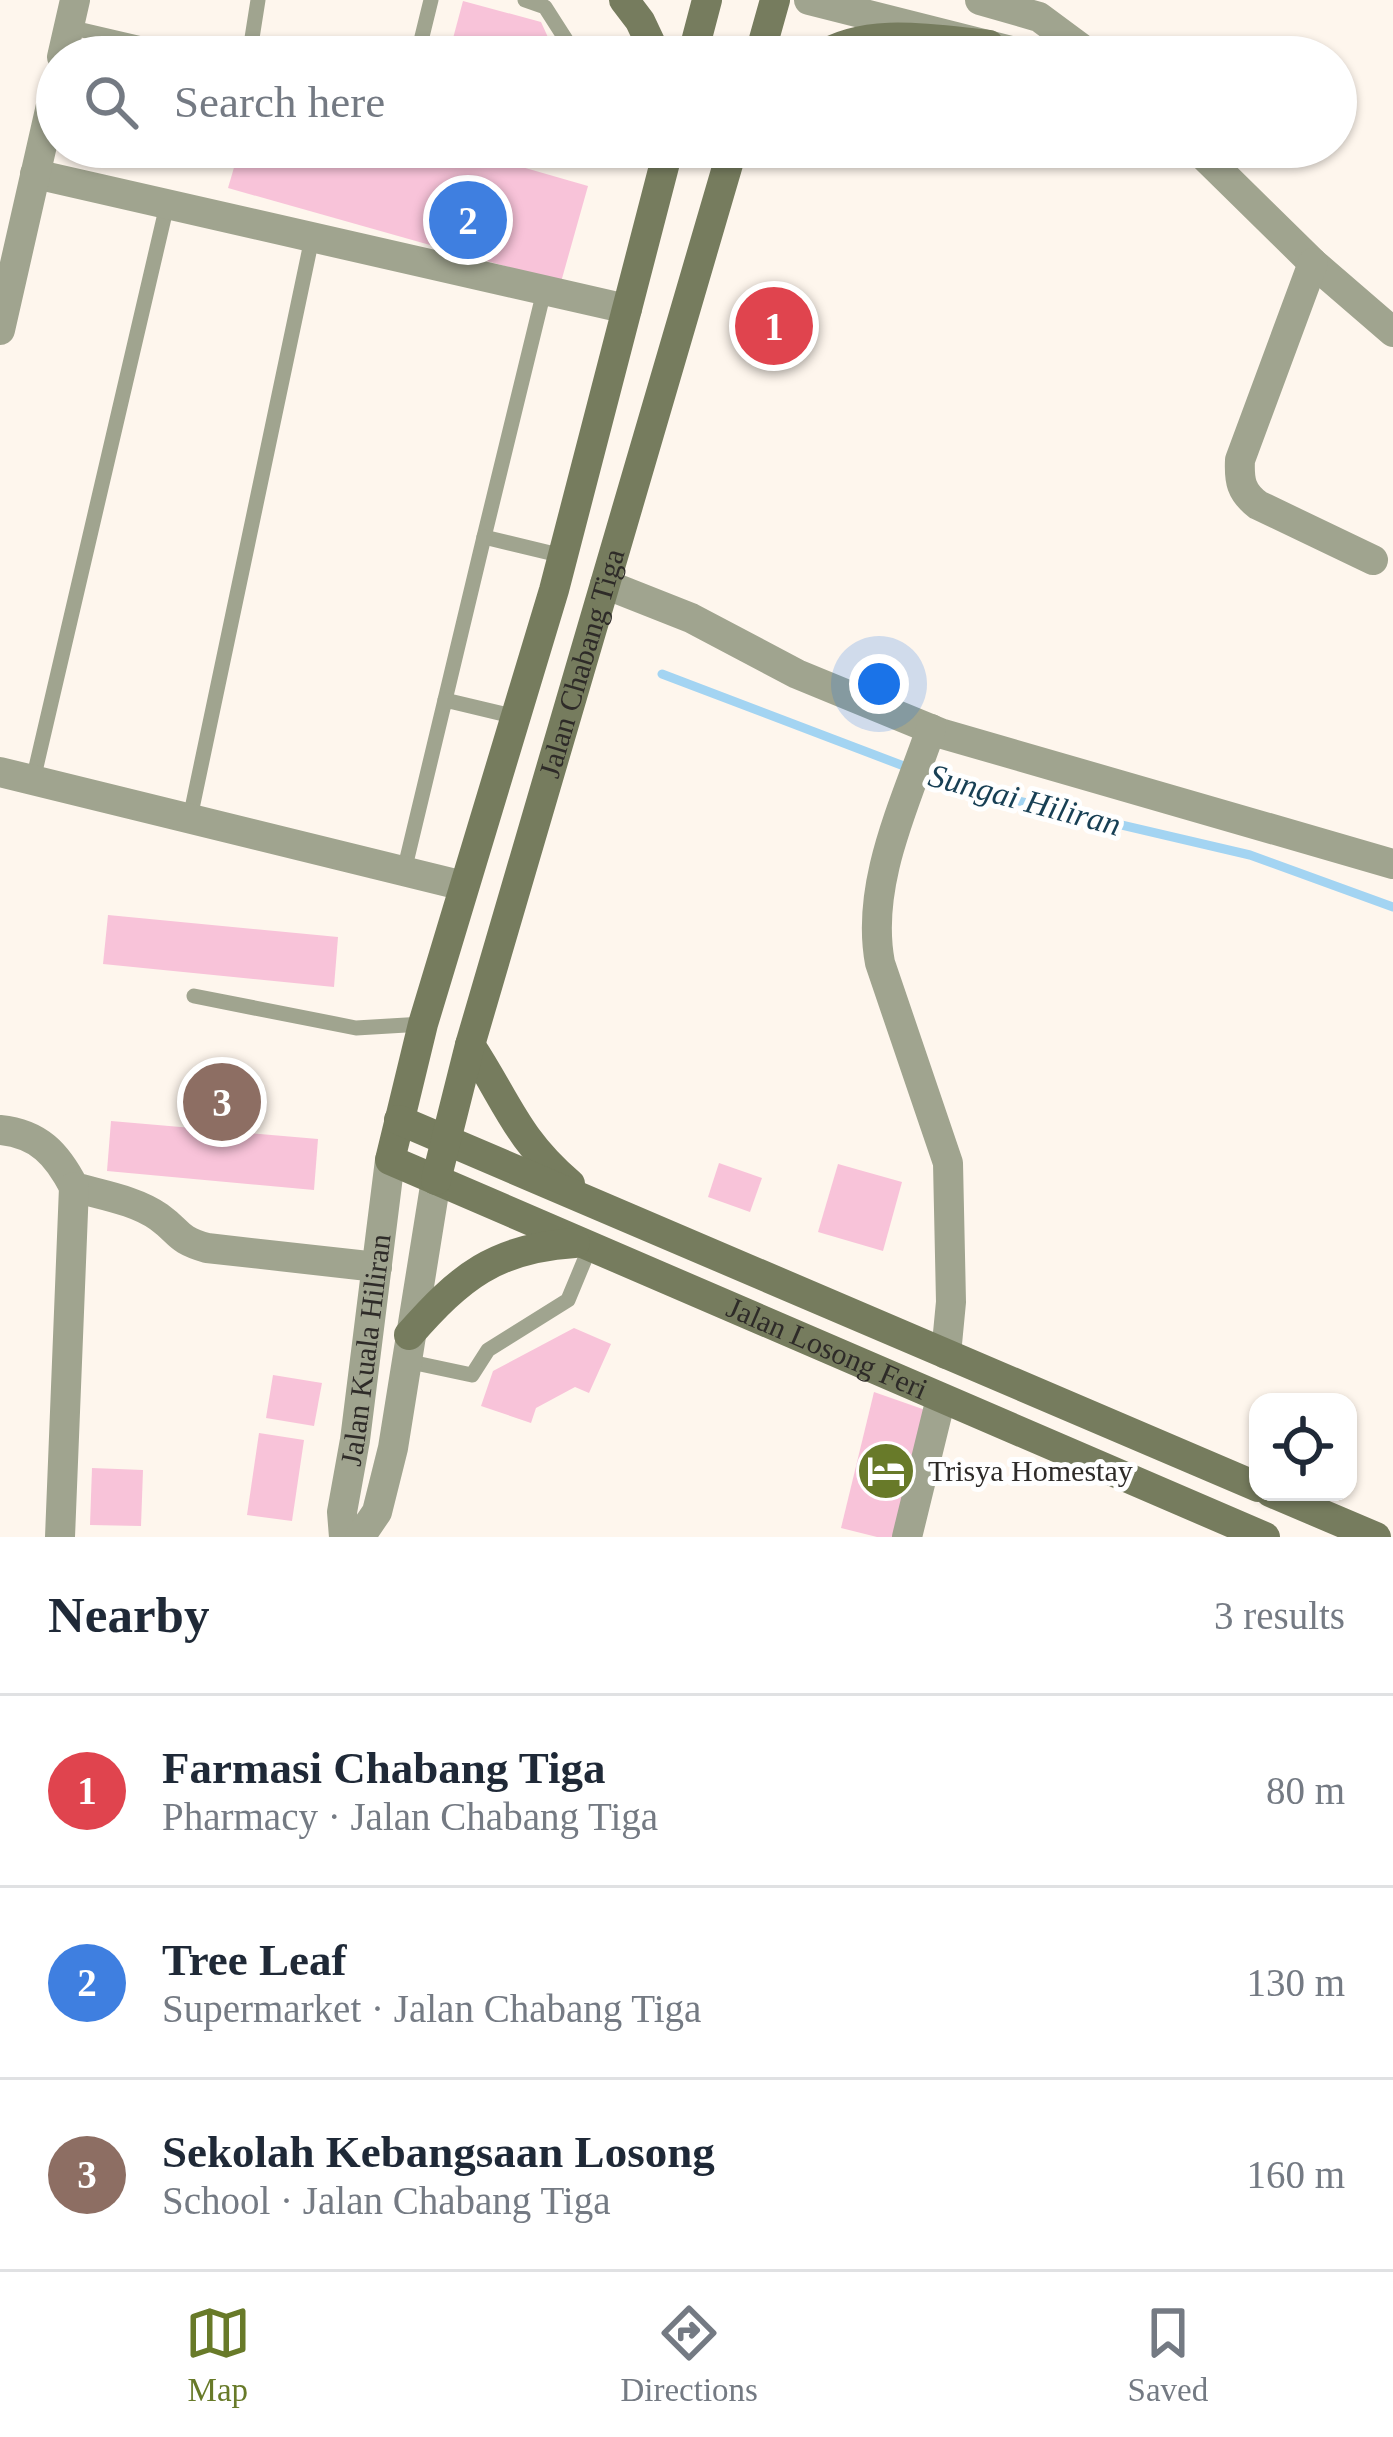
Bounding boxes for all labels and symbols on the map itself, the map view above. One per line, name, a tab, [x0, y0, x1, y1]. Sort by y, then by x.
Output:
pin: 2	[429, 175, 507, 265]
pin: 1	[735, 281, 813, 371]
street label: Jalan Chabang Tiga	[532, 545, 630, 781]
your location	[849, 654, 909, 714]
water label: Sungai Hiliran	[925, 757, 1125, 843]
pin: 3	[183, 1057, 261, 1147]
street label: Jalan Kuala Hiliran	[334, 1232, 397, 1468]
street label: Jalan Losong Feri	[722, 1290, 933, 1406]
hotel icon: Trisya Homestay	[855, 1440, 917, 1502]
place label: Trisya Homestay	[928, 1454, 1133, 1487]

